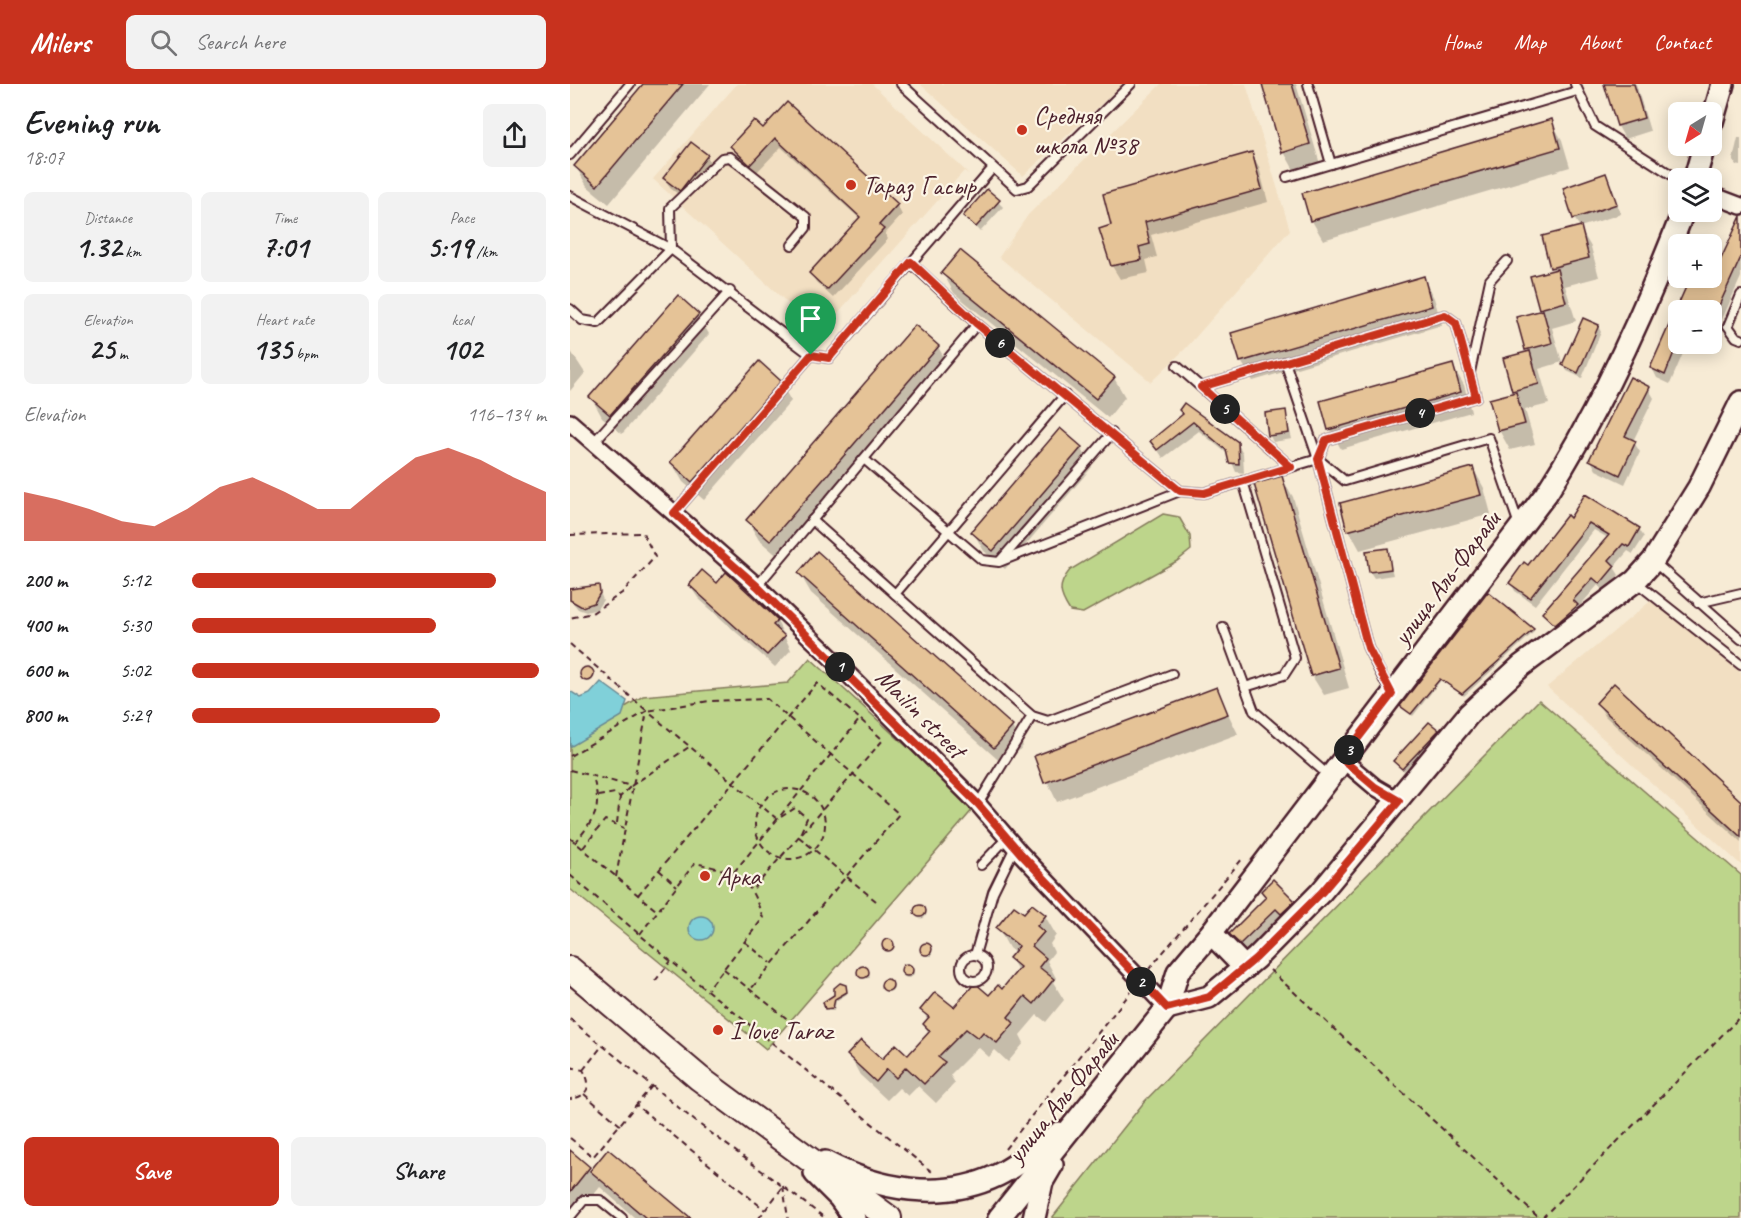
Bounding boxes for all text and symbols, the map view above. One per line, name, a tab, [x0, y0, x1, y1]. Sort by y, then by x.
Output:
search box	[126, 15, 546, 69]
text: Milers	[30, 25, 90, 60]
icon: search	[147, 26, 180, 59]
text: Search here	[195, 28, 285, 56]
text: Home	[1443, 29, 1481, 55]
text: Map	[1514, 29, 1546, 55]
text: About	[1579, 29, 1621, 55]
text: Contact	[1654, 29, 1711, 55]
place label: Средняя школа №38	[1034, 99, 1140, 162]
text: Evening run	[24, 101, 159, 143]
north arrow	[1668, 102, 1722, 156]
map controls	[1668, 102, 1722, 354]
button: share	[483, 104, 546, 167]
marker: Средняя школа №38	[1015, 123, 1029, 137]
text: 18:07	[24, 145, 64, 170]
button: layers	[1668, 168, 1722, 222]
place label: Тараз Гасыр	[863, 169, 977, 202]
marker: Тараз Гасыр	[844, 178, 858, 192]
text: Distance	[84, 208, 132, 228]
text: Time	[273, 208, 297, 228]
text: Pace	[450, 208, 474, 228]
text: 1.32	[75, 228, 121, 266]
text: 7:01	[262, 228, 308, 266]
text: 5:19	[427, 228, 472, 266]
button: +	[1668, 234, 1722, 288]
text: km	[121, 242, 141, 262]
text: /km	[472, 242, 497, 262]
pin	[785, 293, 836, 355]
button: −	[1668, 300, 1722, 354]
icon: arrive	[794, 302, 827, 335]
text: Elevation	[83, 310, 133, 330]
text: Heart rate	[256, 310, 314, 330]
text: kcal	[451, 310, 473, 330]
pin: 6	[985, 328, 1015, 358]
text: 25	[88, 330, 115, 368]
text: 135	[252, 330, 292, 368]
text: 102	[442, 330, 482, 368]
text: 6	[996, 333, 1004, 353]
text: m	[115, 344, 128, 364]
text: bpm	[292, 344, 318, 364]
pin: 5	[1210, 394, 1240, 424]
pin: 4	[1405, 398, 1435, 428]
text: 5	[1222, 399, 1228, 419]
text: Elevation	[24, 402, 86, 427]
text: 116–134 m	[467, 402, 546, 427]
text: 4	[1416, 403, 1424, 423]
street label: улица Аль-Фараби	[1384, 502, 1509, 654]
text: 200 m	[24, 568, 67, 593]
text: 5:12	[120, 568, 151, 593]
text: 400 m	[24, 613, 67, 638]
text: 5:30	[120, 613, 151, 638]
pin: 1	[825, 652, 855, 682]
text: 1	[836, 657, 844, 677]
text: 600 m	[24, 658, 68, 683]
text: 5:02	[120, 658, 151, 683]
street label: Mailin street	[868, 661, 975, 768]
text: 800 m	[24, 703, 67, 728]
text: 5:29	[120, 703, 151, 728]
pin: 3	[1334, 735, 1364, 765]
text: 3	[1345, 740, 1353, 760]
place label: Арка	[717, 860, 762, 893]
marker: Арка	[698, 869, 712, 883]
pin: 2	[1126, 967, 1156, 997]
text: 2	[1137, 972, 1145, 992]
place label: I love Taraz	[730, 1014, 835, 1047]
marker: I love Taraz	[711, 1023, 725, 1037]
street label: улица Аль-Фараби	[998, 1023, 1127, 1171]
button: Save	[24, 1137, 279, 1206]
button: Share	[291, 1137, 546, 1206]

